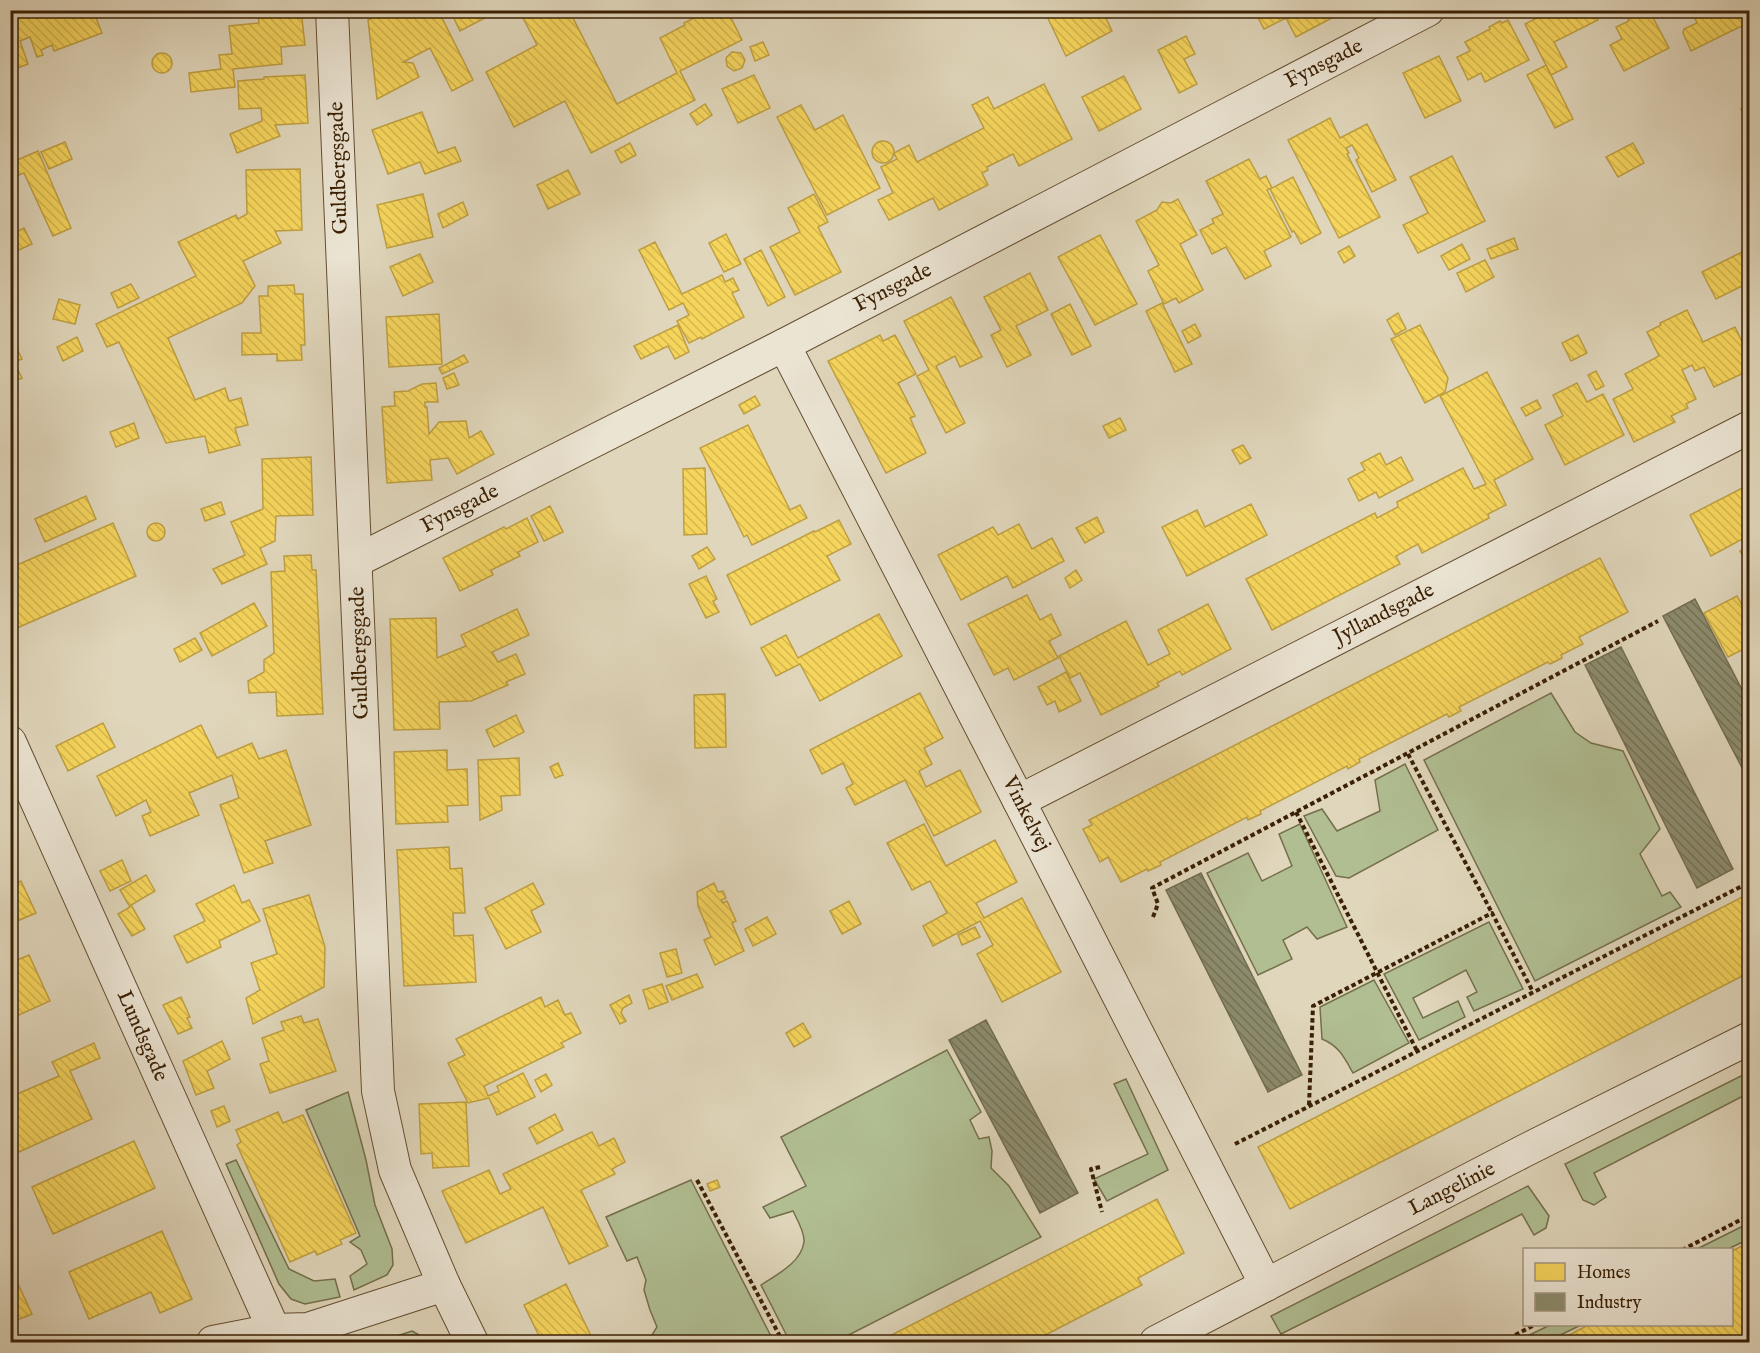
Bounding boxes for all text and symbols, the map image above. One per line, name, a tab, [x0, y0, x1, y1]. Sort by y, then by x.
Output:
street label: Fynsgade	[1281, 33, 1368, 95]
street label: Guldbergsgade	[323, 101, 355, 235]
street label: Fynsgade	[850, 257, 937, 319]
street label: Fynsgade	[417, 478, 504, 540]
street label: Jyllandsgade	[1327, 577, 1439, 652]
street label: Guldbergsgade	[344, 586, 376, 720]
street label: Vinkelvej	[995, 771, 1056, 856]
street label: Lundsgade	[110, 986, 174, 1086]
street label: Langelinie	[1404, 1155, 1500, 1222]
legend	[1523, 1248, 1733, 1326]
text: Homes	[1577, 1262, 1630, 1285]
text: Industry	[1577, 1292, 1641, 1315]

